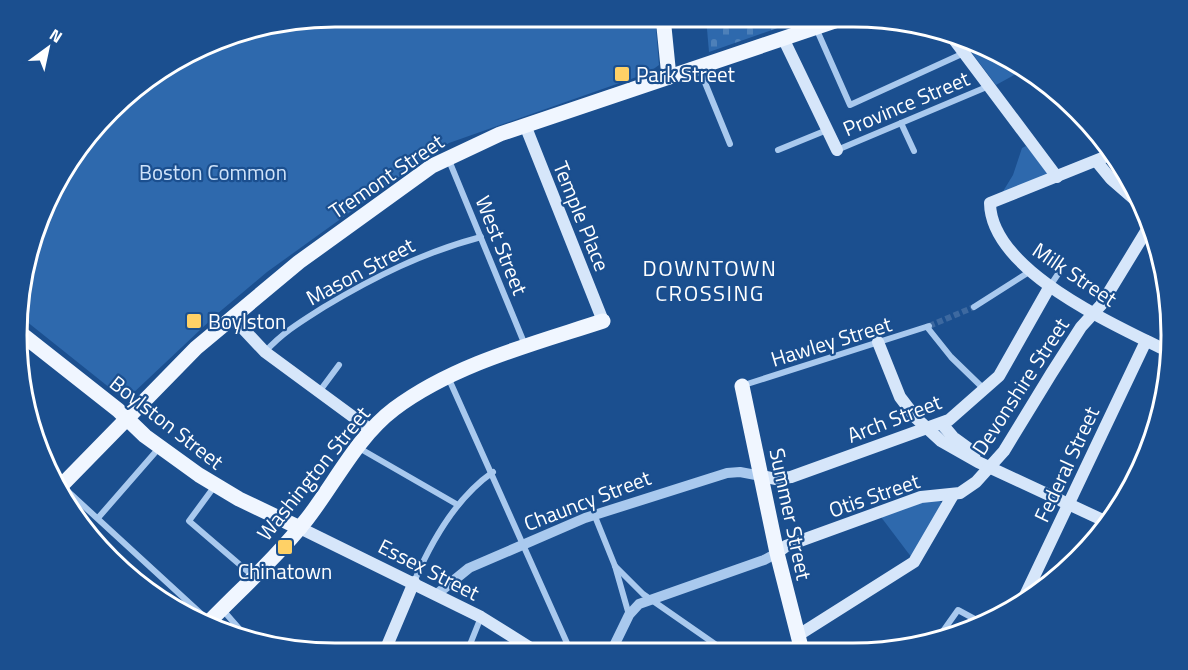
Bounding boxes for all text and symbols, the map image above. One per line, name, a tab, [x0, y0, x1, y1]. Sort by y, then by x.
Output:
north arrow	[18, 18, 78, 78]
text: N	[45, 22, 67, 49]
place label: Park Street	[636, 58, 736, 90]
street label: Province Street	[838, 62, 975, 144]
marker: Park Street	[613, 65, 631, 83]
street label: Tremont Street	[322, 125, 451, 226]
park label: Boston Common	[139, 156, 287, 188]
street label: Temple Place	[545, 156, 619, 276]
street label: West Street	[468, 190, 537, 300]
street label: Mason Street	[300, 229, 421, 313]
street label: Milk Street	[1026, 234, 1124, 314]
district label: DOWNTOWN CROSSING	[643, 251, 777, 310]
place label: Boylston	[208, 305, 286, 337]
street label: Hawley Street	[767, 307, 896, 375]
street label: Devonshire Street	[963, 310, 1077, 461]
marker: Boylston	[185, 312, 203, 330]
street label: Boylston Street	[103, 367, 231, 477]
street label: Arch Street	[842, 385, 946, 451]
street label: Washington Street	[249, 398, 378, 547]
street label: Federal Street	[1025, 400, 1107, 527]
street label: Summer Street	[761, 445, 821, 584]
street label: Chauncy Street	[519, 461, 656, 539]
street label: Otis Street	[824, 464, 924, 525]
street label: Essex Street	[373, 530, 486, 608]
marker: Chinatown	[276, 538, 294, 556]
place label: Chinatown	[238, 555, 332, 587]

